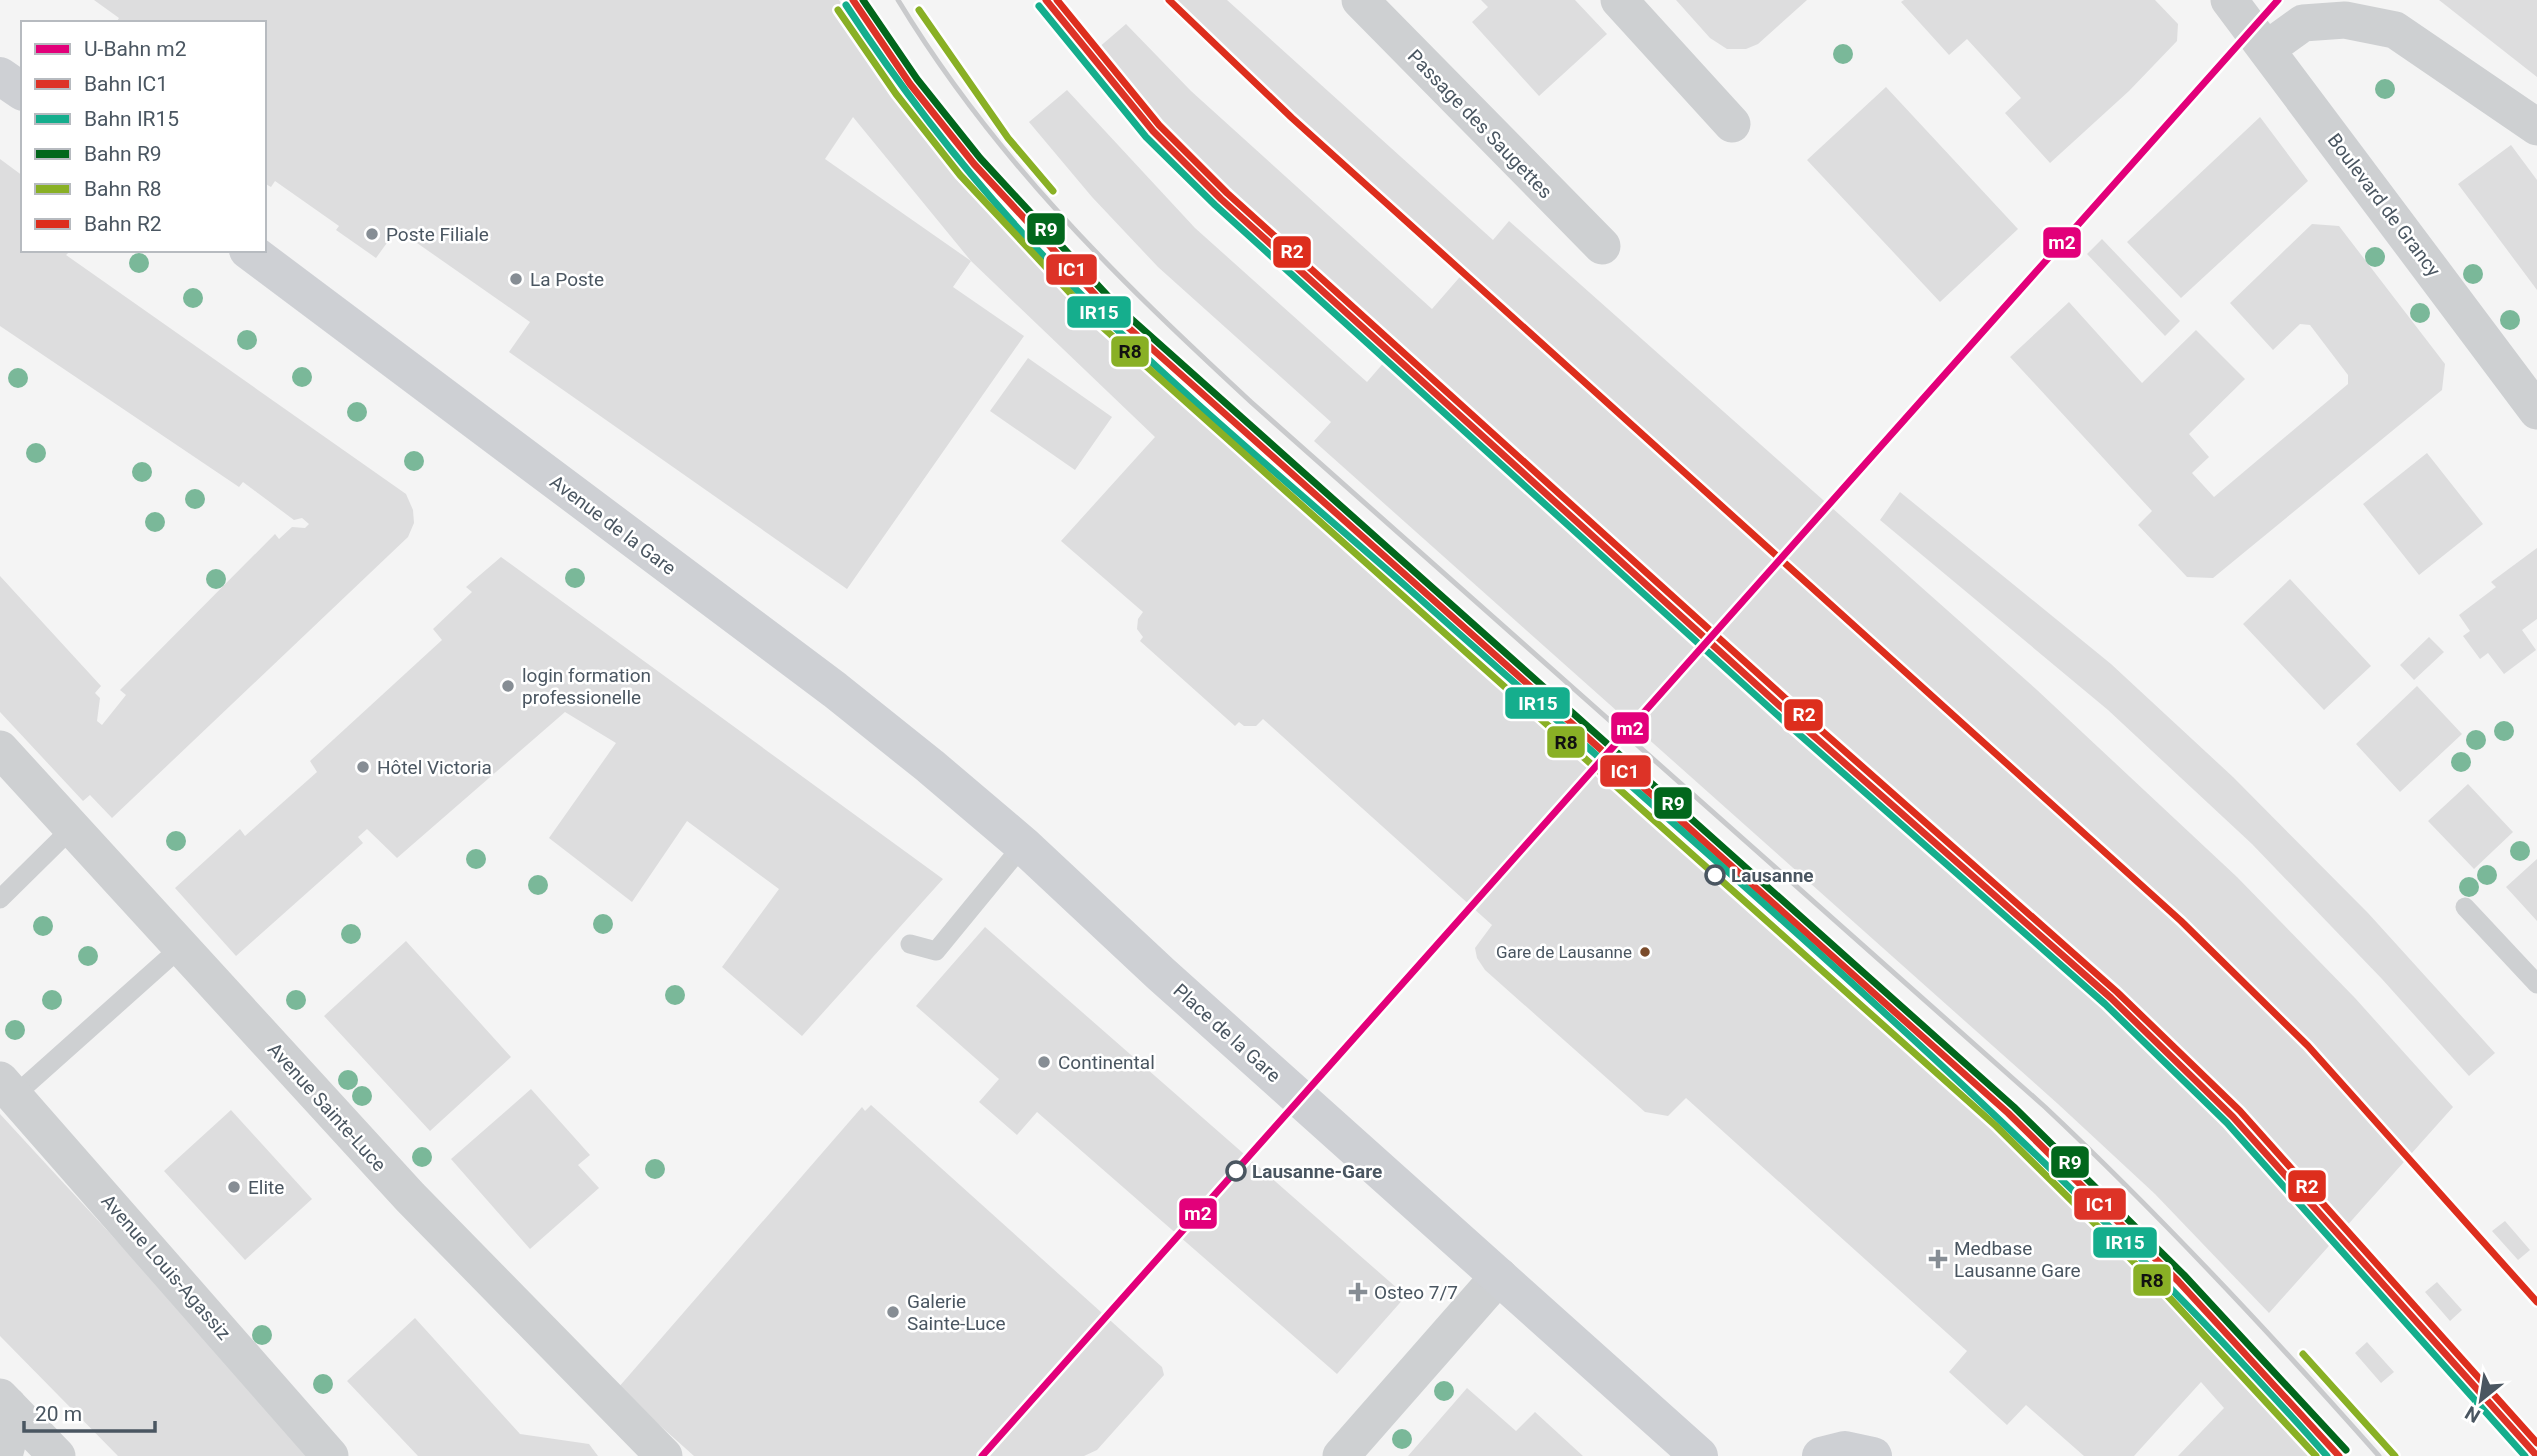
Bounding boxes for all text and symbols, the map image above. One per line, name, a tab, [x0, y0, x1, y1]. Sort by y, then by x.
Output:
legend	[21, 21, 266, 252]
text: U-Bahn m2	[84, 37, 187, 61]
street label: Passage des Saugettes	[1403, 45, 1557, 203]
text: Bahn IC1	[84, 72, 168, 96]
text: Bahn IR15	[84, 107, 179, 131]
street label: Boulevard de Grancy	[2323, 129, 2445, 281]
text: Bahn R9	[84, 142, 162, 166]
text: Bahn R8	[84, 177, 162, 201]
text: Bahn R2	[84, 212, 162, 236]
line badge: R9	[1026, 212, 1066, 246]
text: R9	[1034, 218, 1058, 241]
place label: Poste Filiale	[386, 223, 489, 246]
marker: Poste Filiale	[364, 226, 380, 242]
line badge: m2	[2042, 226, 2082, 259]
text: m2	[2048, 231, 2076, 254]
line badge: R2	[1272, 235, 1312, 269]
text: R2	[1280, 240, 1304, 263]
line badge: IC1	[1045, 253, 1098, 286]
text: IC1	[1058, 258, 1086, 281]
place label: La Poste	[530, 268, 604, 291]
marker: La Poste	[508, 271, 524, 287]
line badge: IR15	[1066, 295, 1132, 329]
text: IR15	[1079, 301, 1119, 324]
line badge: R8	[1110, 335, 1150, 368]
text: R8	[1118, 340, 1142, 363]
street label: Avenue de la Gare	[546, 470, 680, 580]
place label: login formation professionelle	[522, 664, 651, 709]
marker: login formation professionelle	[500, 678, 516, 694]
line badge: IR15	[1504, 686, 1571, 720]
text: IR15	[1518, 692, 1558, 715]
line badge: R2	[1783, 698, 1824, 732]
text: R2	[1792, 703, 1816, 726]
line badge: m2	[1610, 711, 1650, 745]
text: m2	[1616, 717, 1644, 740]
line badge: R8	[1546, 725, 1586, 759]
text: R8	[1554, 731, 1578, 754]
line badge: IC1	[1599, 754, 1652, 788]
place label: Hôtel Victoria	[377, 756, 492, 779]
marker: Hôtel Victoria	[355, 759, 371, 775]
text: IC1	[1611, 760, 1639, 783]
line badge: R9	[1653, 786, 1693, 820]
text: R9	[1661, 792, 1685, 815]
place label: Lausanne	[1731, 864, 1814, 887]
marker: Lausanne	[1705, 865, 1725, 885]
place label: Gare de Lausanne	[1496, 942, 1632, 962]
marker: Gare de Lausanne	[1638, 945, 1652, 959]
street label: Place de la Gare	[1169, 979, 1285, 1087]
street label: Avenue Sainte-Luce	[263, 1038, 391, 1176]
place label: Continental	[1058, 1051, 1155, 1074]
marker: Continental	[1036, 1054, 1052, 1070]
line badge: R9	[2050, 1145, 2090, 1179]
text: R9	[2058, 1151, 2082, 1174]
place label: Lausanne-Gare	[1252, 1160, 1382, 1183]
marker: Lausanne-Gare	[1226, 1161, 1246, 1181]
line badge: R2	[2287, 1169, 2327, 1203]
text: R2	[2295, 1175, 2319, 1198]
place label: Elite	[248, 1176, 284, 1199]
marker: Elite	[226, 1179, 242, 1195]
line badge: IC1	[2073, 1187, 2127, 1221]
street label: Avenue Louis-Agassiz	[97, 1190, 235, 1344]
text: IC1	[2086, 1193, 2114, 1216]
line badge: m2	[1178, 1197, 1218, 1230]
text: m2	[1184, 1202, 1212, 1225]
line badge: IR15	[2092, 1226, 2158, 1259]
text: IR15	[2105, 1231, 2145, 1254]
place label: Medbase Lausanne Gare	[1954, 1237, 2081, 1282]
marker: Medbase Lausanne Gare	[1928, 1249, 1948, 1269]
line badge: R8	[2132, 1263, 2172, 1297]
text: R8	[2140, 1269, 2164, 1292]
place label: Osteo 7/7	[1374, 1281, 1458, 1304]
marker: Osteo 7/7	[1348, 1282, 1368, 1302]
place label: Galerie Sainte-Luce	[907, 1290, 1006, 1335]
marker: Galerie Sainte-Luce	[885, 1304, 901, 1320]
north arrow	[2446, 1365, 2516, 1435]
scale bar	[24, 1390, 156, 1434]
text: N	[2461, 1401, 2484, 1428]
text: 20 m	[35, 1402, 82, 1426]

